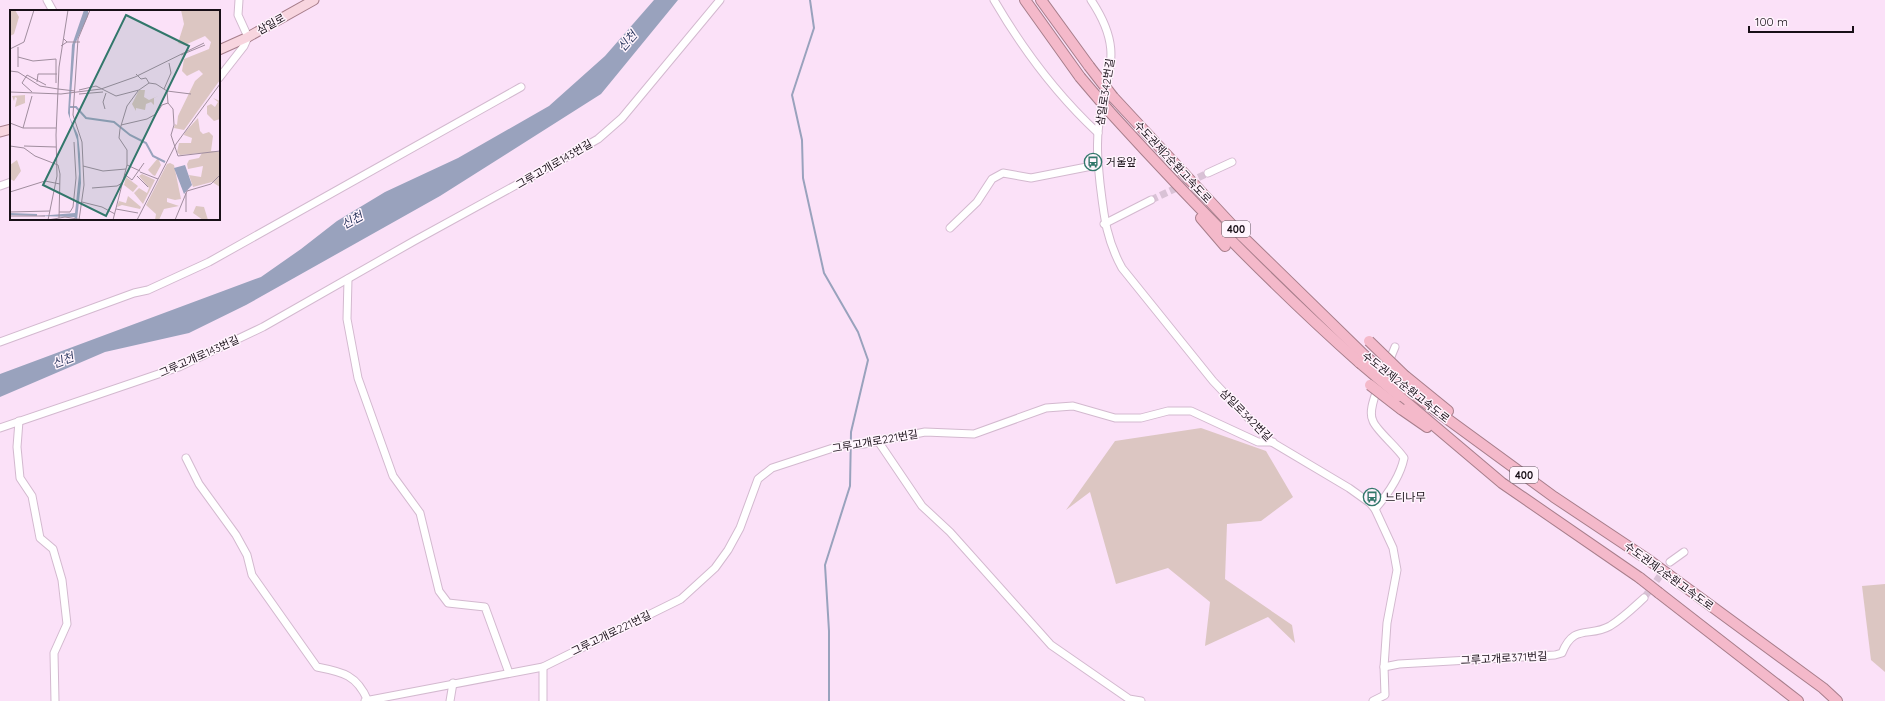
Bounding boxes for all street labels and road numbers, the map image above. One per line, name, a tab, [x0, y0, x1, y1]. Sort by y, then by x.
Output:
street label: 삼일로	[254, 11, 288, 37]
street label: 삼일로342번길	[1093, 57, 1117, 127]
street label: 수도권제2순환고속도로	[1131, 118, 1215, 206]
street label: 그루고개로143번길	[513, 136, 595, 192]
road number: 400	[1222, 221, 1250, 237]
street label: 그루고개로143번길	[157, 332, 241, 380]
street label: 수도권제2순환고속도로	[1359, 348, 1453, 426]
street label: 삼일로342번길	[1217, 386, 1275, 444]
street label: 그루고개로221번길	[831, 427, 919, 455]
road number: 400	[1510, 467, 1538, 483]
street label: 수도권제2순환고속도로	[1621, 539, 1717, 613]
street label: 그루고개로221번길	[569, 608, 653, 658]
street label: 그루고개로371번길	[1460, 649, 1548, 667]

